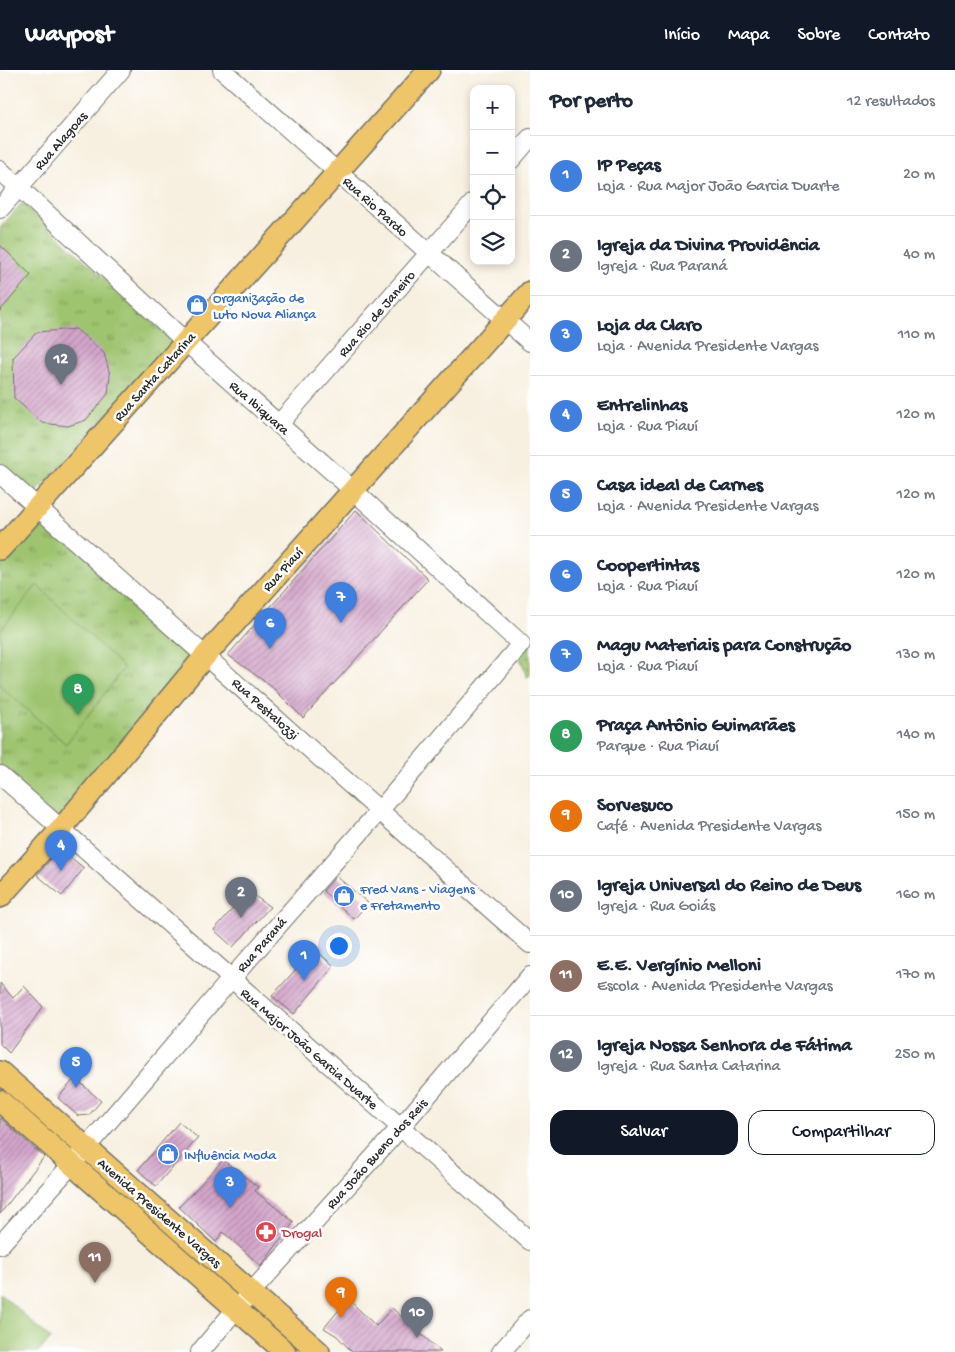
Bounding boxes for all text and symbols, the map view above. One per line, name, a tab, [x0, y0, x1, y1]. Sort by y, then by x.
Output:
text: Waypost	[25, 21, 113, 50]
text: Início	[664, 25, 700, 46]
text: Mapa	[728, 25, 769, 46]
text: Sobre	[797, 25, 840, 46]
text: Contato	[868, 25, 930, 46]
map controls	[470, 85, 515, 265]
button: +	[470, 85, 515, 130]
text: Por perto	[550, 90, 633, 115]
text: 12 resultados	[847, 93, 935, 112]
street label: Rua Alagoas	[32, 108, 93, 174]
button: −	[470, 130, 515, 175]
text: IP Peças	[597, 155, 661, 178]
text: 1	[563, 166, 569, 185]
text: 20 m	[903, 166, 935, 185]
street label: Rua Rio Pardo	[338, 174, 410, 242]
button: locate	[470, 175, 515, 220]
text: Loja · Rua Major João Garcia Duarte	[597, 178, 840, 197]
button: layers	[470, 220, 515, 265]
text: Igreja da Divina Providência	[597, 235, 819, 258]
text: 2	[562, 246, 570, 265]
text: 40 m	[903, 246, 935, 265]
text: Igreja · Rua Paraná	[597, 258, 727, 277]
street label: Rua Rio de Janeiro	[336, 268, 420, 361]
place label: Organização de Luto Nova Aliança	[213, 291, 317, 324]
shop icon: Organização de Luto Nova Aliança	[185, 293, 209, 317]
text: Loja da Claro	[597, 315, 702, 338]
text: 3	[562, 326, 570, 345]
text: 110 m	[898, 326, 935, 345]
street label: Rua Santa Catarina	[111, 329, 201, 426]
text: Loja · Avenida Presidente Vargas	[597, 338, 818, 357]
pin: 12	[45, 344, 77, 385]
street label: Rua Ibiquara	[225, 378, 293, 440]
text: Entrelinhas	[597, 395, 687, 418]
text: 4	[562, 406, 570, 425]
text: 120 m	[896, 406, 935, 425]
text: Loja · Rua Piauí	[597, 418, 698, 437]
text: Casa ideal de Carnes	[597, 475, 763, 498]
text: 5	[562, 486, 570, 505]
text: 120 m	[896, 486, 935, 505]
text: Loja · Avenida Presidente Vargas	[597, 498, 818, 517]
street label: Rua Piauí	[260, 545, 309, 596]
text: Coopertintas	[597, 555, 699, 578]
text: 6	[562, 566, 570, 585]
text: 120 m	[896, 566, 935, 585]
text: Loja · Rua Piauí	[597, 578, 698, 597]
pin: 7	[325, 582, 357, 623]
pin: 6	[254, 608, 286, 649]
text: Magu Materiais para Construção	[597, 635, 851, 658]
text: 7	[562, 646, 570, 665]
text: 130 m	[896, 646, 935, 665]
text: Loja · Rua Piauí	[597, 658, 698, 677]
pin: 8	[62, 674, 94, 715]
street label: Rua Pestalozzi	[227, 675, 301, 744]
text: Praça Antônio Guimarães	[597, 715, 795, 738]
text: 8	[562, 726, 570, 745]
text: 140 m	[897, 726, 935, 745]
text: Parque · Rua Piauí	[597, 738, 719, 757]
text: Sorvesuco	[597, 795, 673, 818]
text: 9	[562, 806, 570, 825]
text: 150 m	[896, 806, 935, 825]
text: Café · Avenida Presidente Vargas	[597, 818, 821, 837]
pin: 4	[45, 830, 77, 871]
text: Igreja Universal do Reino de Deus	[597, 875, 861, 898]
pin: 2	[225, 877, 257, 918]
place label: Fred Vans - Viagens e Fretamento	[359, 882, 476, 915]
shop icon: Fred Vans - Viagens e Fretamento	[332, 884, 356, 908]
text: 10	[558, 886, 574, 905]
text: 160 m	[896, 886, 935, 905]
text: Igreja · Rua Goiás	[597, 898, 715, 917]
street label: Rua Paraná	[234, 914, 292, 977]
your location	[326, 933, 352, 959]
pin: 1	[288, 940, 320, 981]
text: E.E. Vergínio Melloni	[597, 955, 761, 978]
text: 11	[560, 966, 572, 985]
text: 170 m	[896, 966, 935, 985]
text: Escola · Avenida Presidente Vargas	[597, 978, 833, 997]
street label: Rua Major João Garcia Duarte	[236, 985, 381, 1115]
text: Igreja Nossa Senhora de Fátima	[597, 1035, 852, 1058]
text: 12	[559, 1046, 573, 1065]
text: 250 m	[895, 1046, 935, 1065]
pin: 5	[60, 1047, 92, 1088]
text: Igreja · Rua Santa Catarina	[597, 1058, 780, 1077]
street label: Rua João Bueno dos Reis	[324, 1095, 433, 1213]
button: Salvar	[550, 1110, 738, 1155]
button: Compartilhar	[748, 1110, 935, 1155]
shop icon: INfluência Moda	[156, 1142, 180, 1166]
place label: INfluência Moda	[184, 1148, 277, 1165]
street label: Avenida Presidente Vargas	[93, 1155, 224, 1273]
pin: 3	[214, 1167, 246, 1208]
pharmacy icon: Drogal	[254, 1220, 278, 1244]
place label: Drogal	[281, 1226, 322, 1243]
pin: 11	[79, 1242, 111, 1283]
pin: 9	[325, 1277, 357, 1318]
pin: 10	[401, 1297, 433, 1338]

